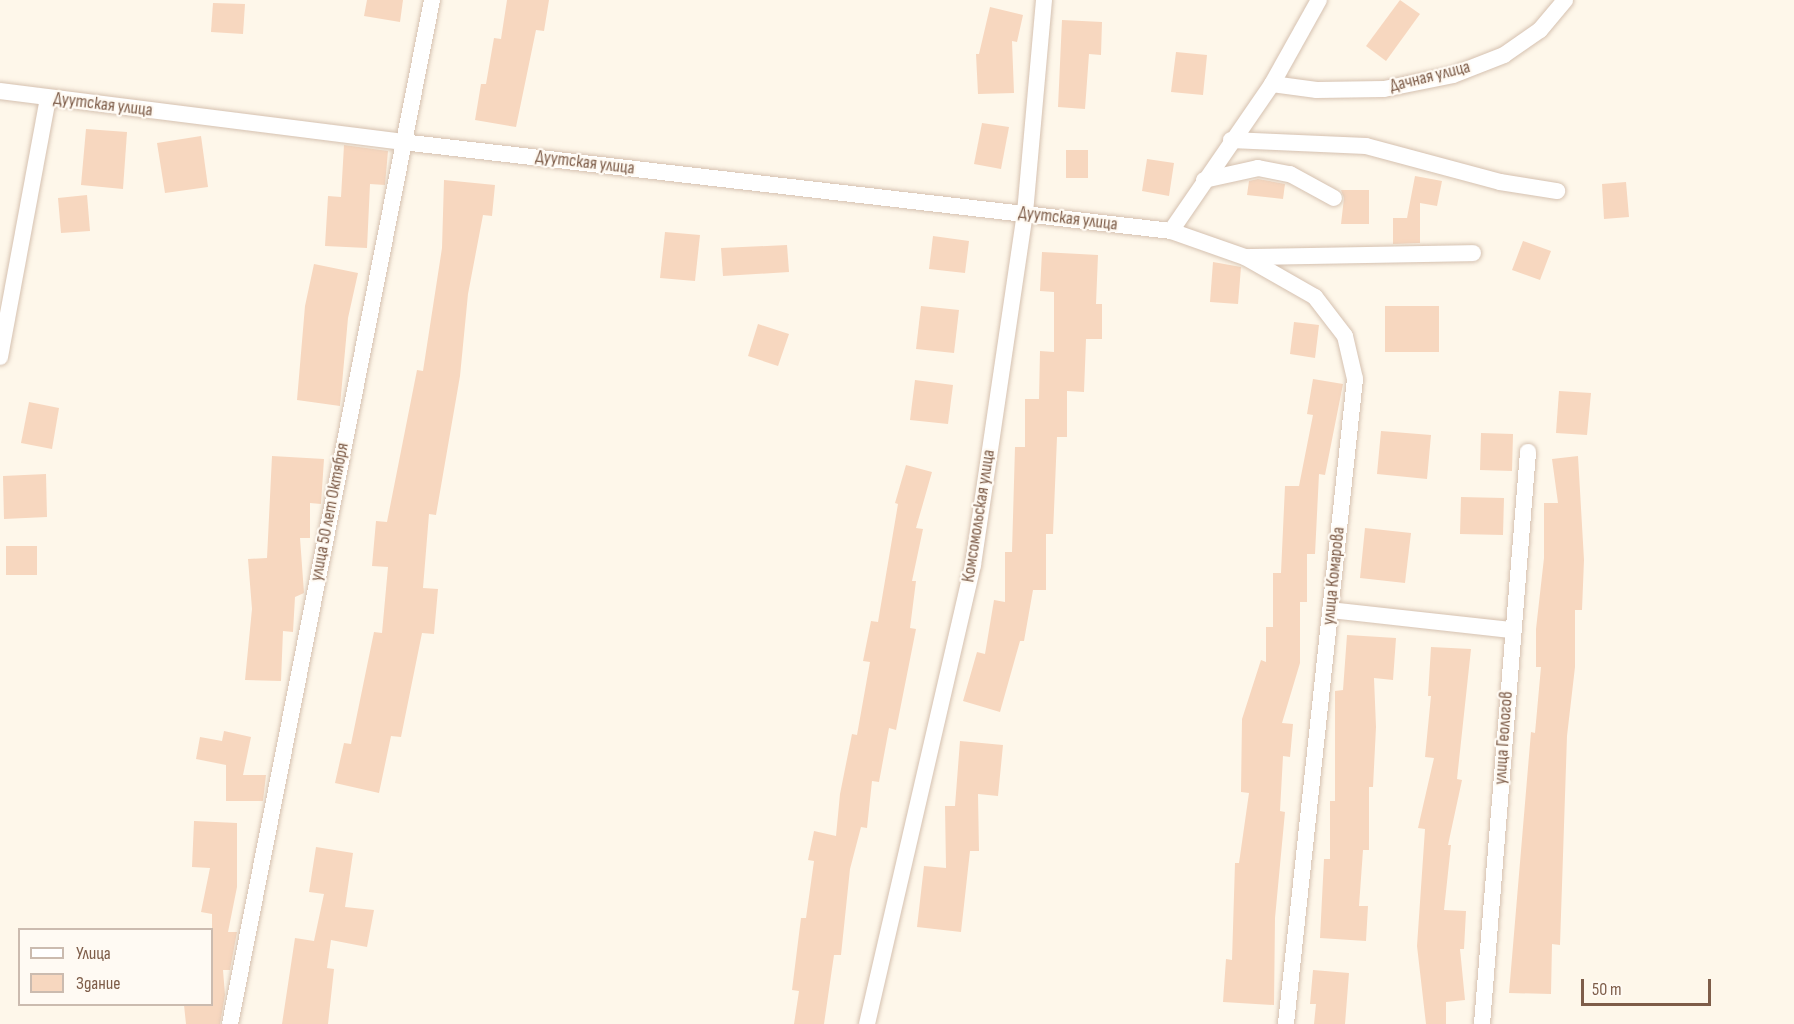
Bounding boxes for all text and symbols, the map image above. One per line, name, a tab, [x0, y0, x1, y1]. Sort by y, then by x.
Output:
street label: Дачная улица	[1387, 57, 1473, 97]
street label: Дуутская улица	[52, 88, 154, 122]
street label: Дуутская улица	[534, 146, 636, 180]
street label: Дуутская улица	[1017, 202, 1119, 236]
street label: улица 50 лет Октября	[306, 441, 354, 583]
street label: Комсомольская улица	[958, 448, 1000, 584]
street label: улица Комарова	[1318, 526, 1350, 626]
street label: улица Геологов	[1490, 691, 1518, 785]
legend	[18, 928, 213, 1006]
text: Улица	[76, 943, 111, 964]
scale bar	[1584, 967, 1714, 1005]
text: Здание	[76, 973, 121, 994]
text: 50 m	[1592, 979, 1622, 1000]

